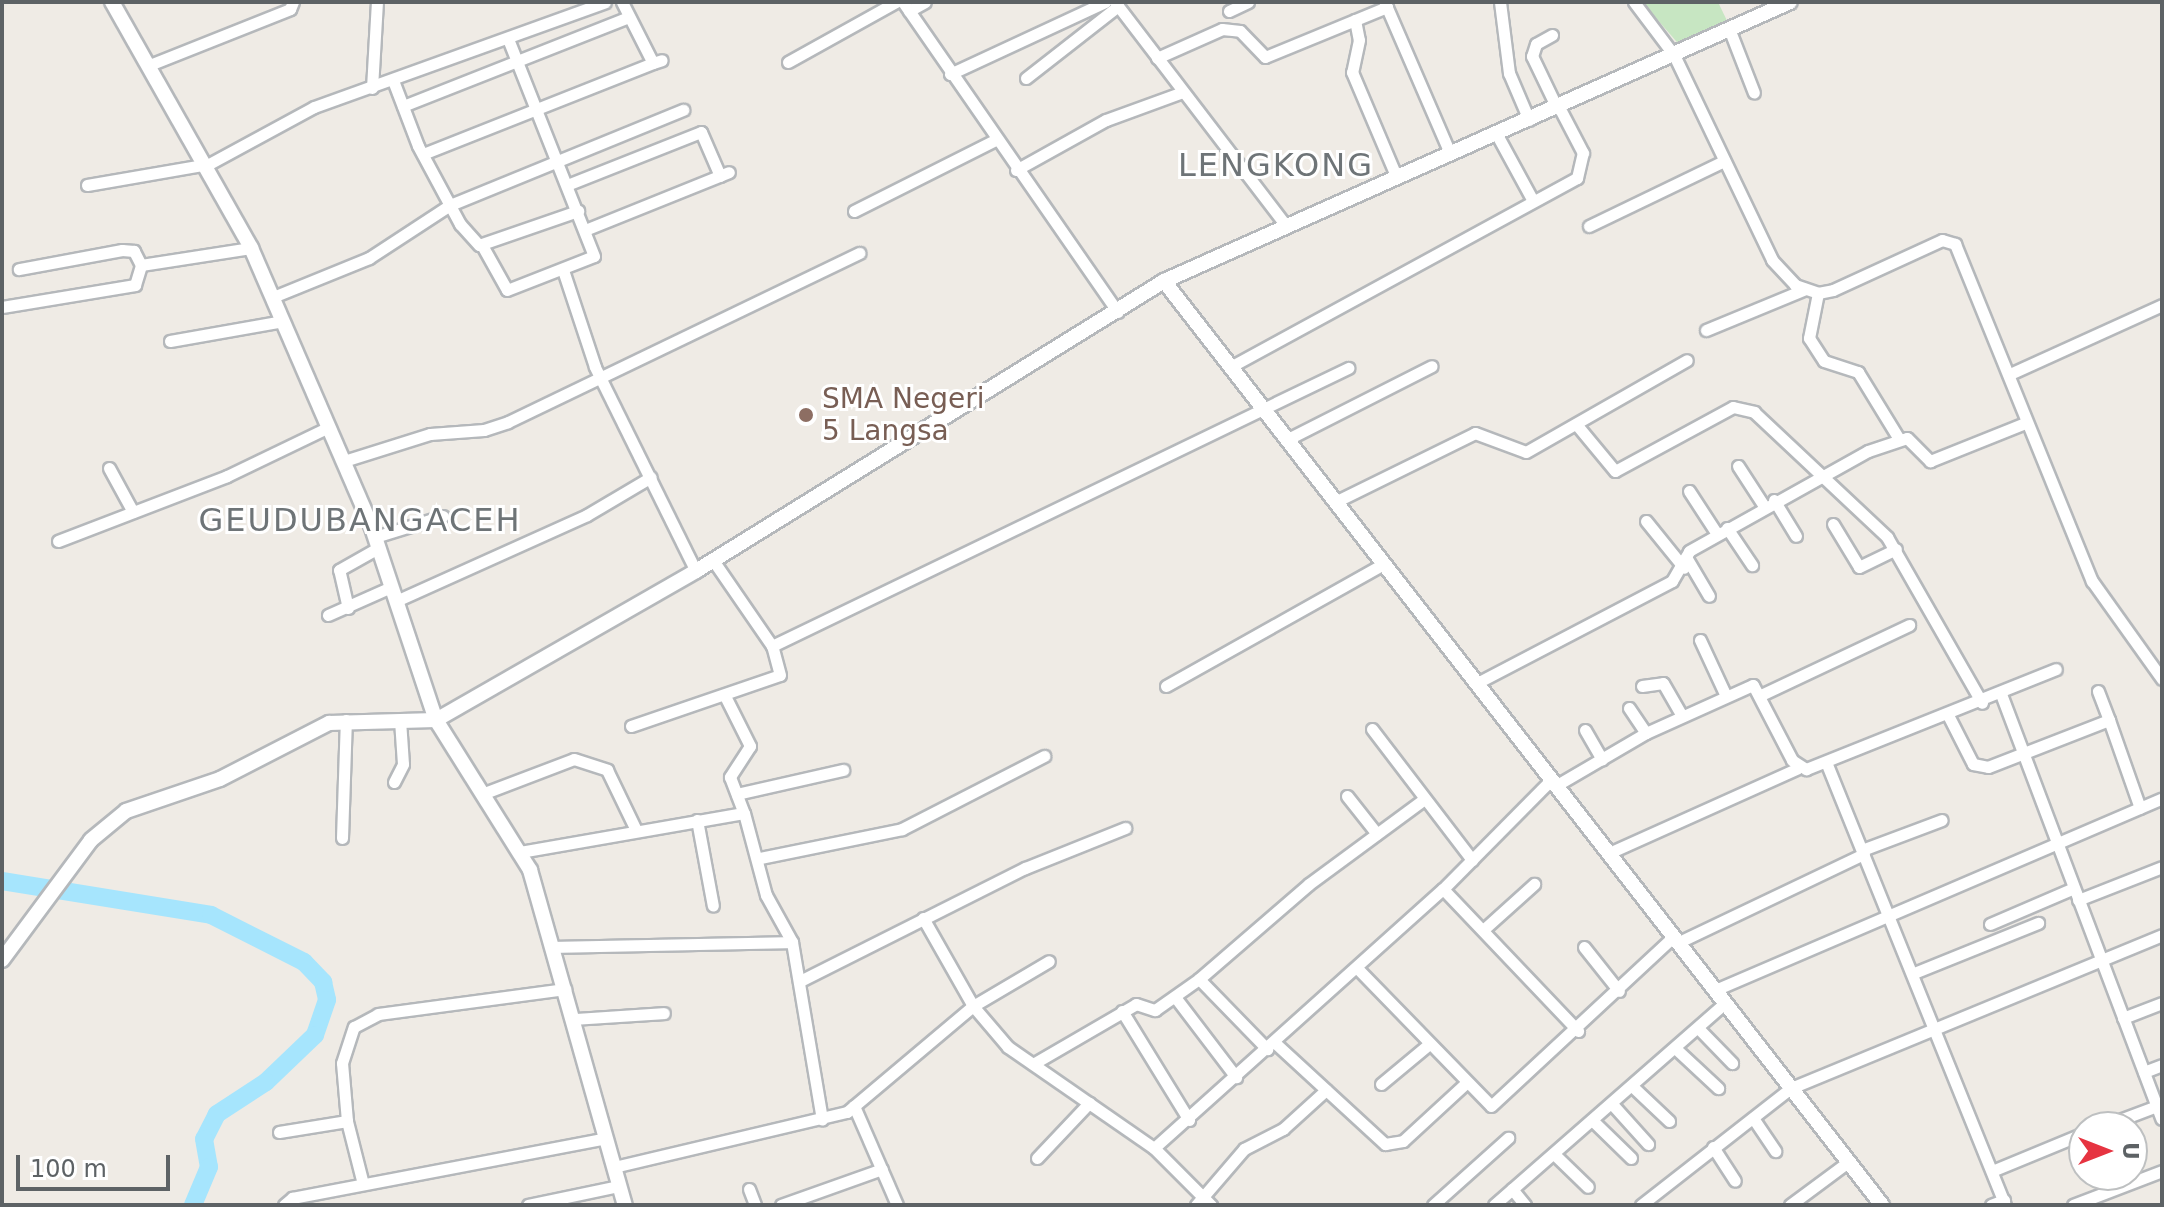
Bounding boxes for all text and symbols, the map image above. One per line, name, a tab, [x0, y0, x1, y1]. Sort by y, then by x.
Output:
district label: LENGKONG	[1178, 146, 1374, 184]
place label: SMA Negeri 5 Langsa	[822, 382, 984, 448]
marker: SMA Negeri 5 Langsa	[797, 406, 815, 424]
district label: GEUDUBANGACEH	[198, 501, 522, 539]
north arrow	[2068, 1111, 2148, 1191]
scale bar	[20, 1139, 174, 1189]
text: U	[2118, 1142, 2143, 1160]
text: 100 m	[30, 1155, 107, 1183]

